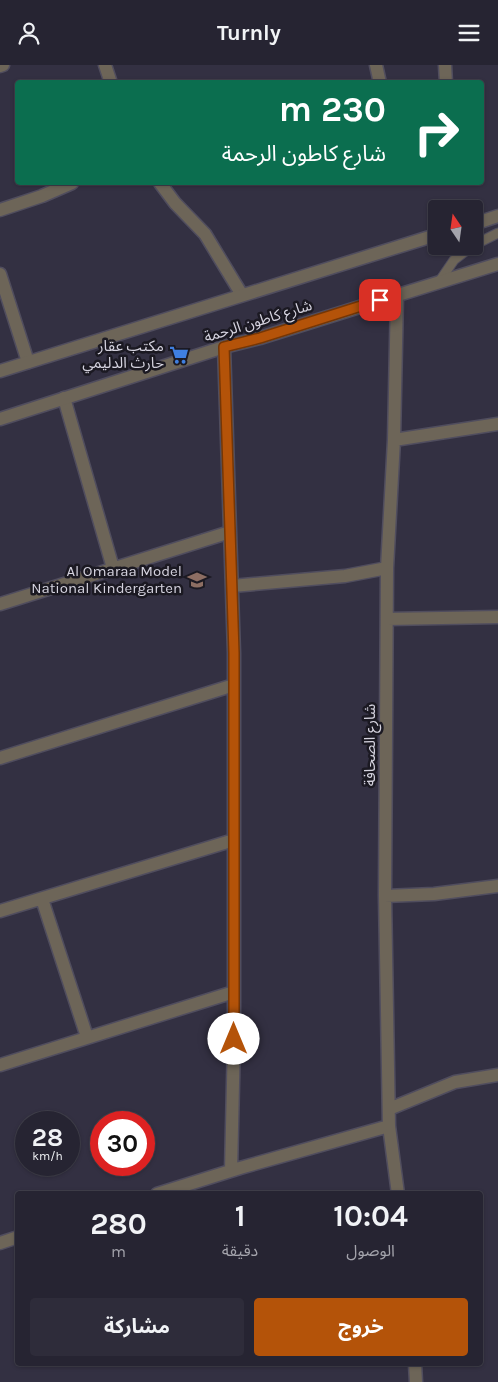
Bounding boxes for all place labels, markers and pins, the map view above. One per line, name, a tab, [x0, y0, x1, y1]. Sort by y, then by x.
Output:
pin	[359, 279, 401, 321]
place label: مكتب عقار حارث الدليمي	[82, 337, 164, 374]
supermarket icon: مكتب عقار حارث الدليمي	[168, 344, 190, 366]
place label: Al Omaraa Model National Kindergarten	[31, 562, 182, 597]
school or university icon: Al Omaraa Model National Kindergarten	[186, 569, 208, 591]

